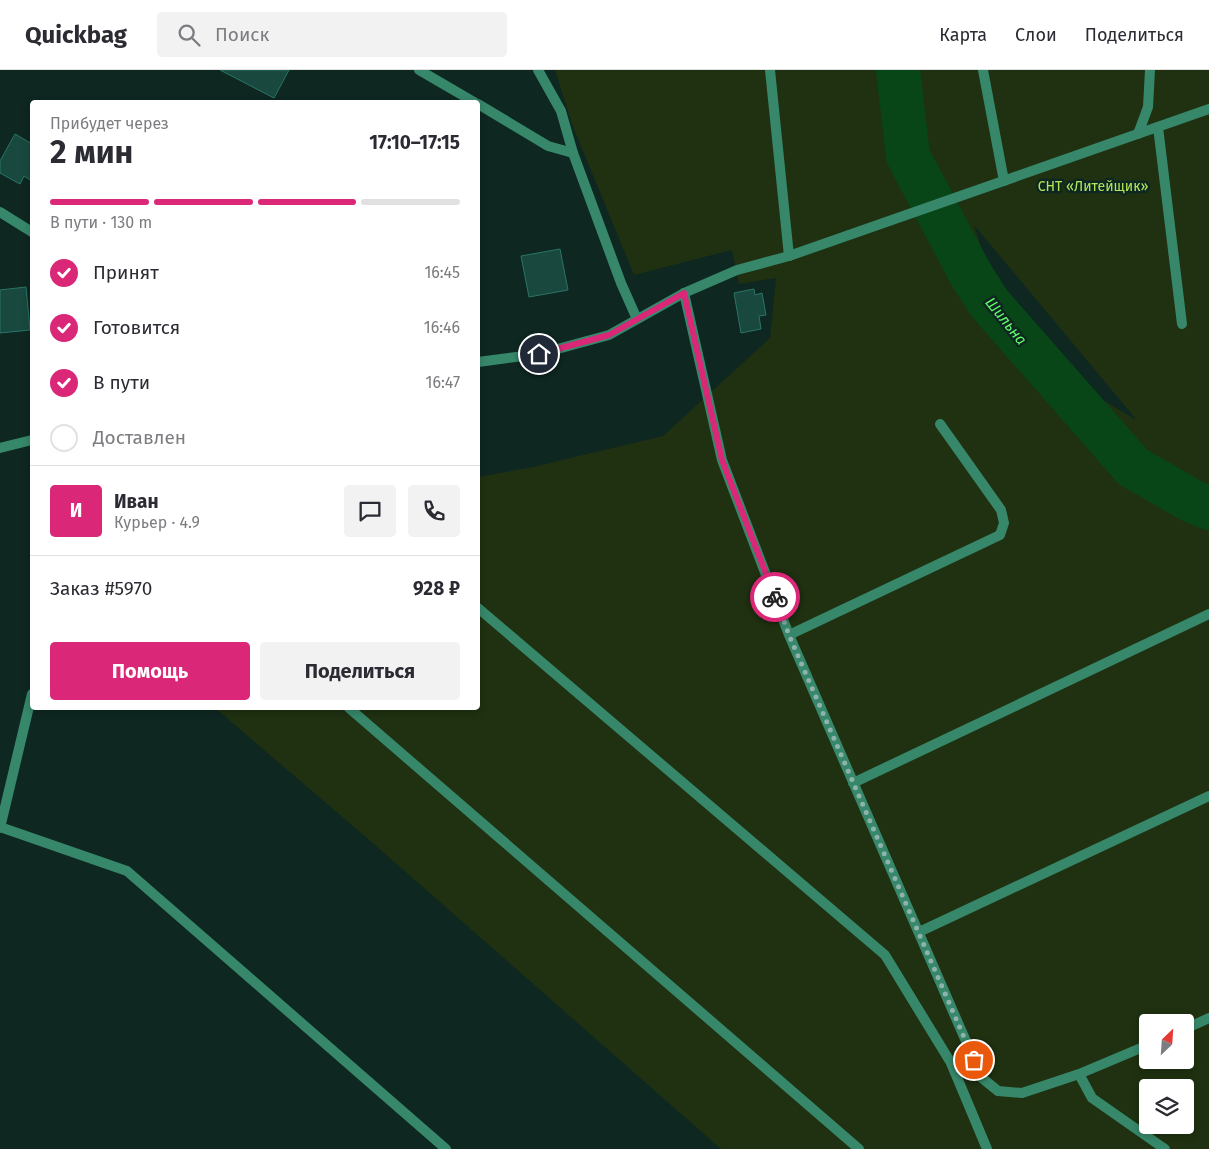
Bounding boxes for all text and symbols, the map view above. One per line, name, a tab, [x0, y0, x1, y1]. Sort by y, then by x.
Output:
search box	[157, 12, 507, 57]
text: Quickbag	[25, 21, 127, 49]
icon: search	[175, 21, 203, 49]
text: Поиск	[215, 23, 269, 46]
text: Карта	[939, 24, 987, 46]
text: Слои	[1015, 24, 1057, 46]
text: Поделиться	[1085, 24, 1184, 46]
text: Прибудет через	[50, 114, 169, 133]
text: 17:10–17:15	[369, 131, 460, 154]
text: 2 мин	[50, 133, 133, 171]
park label: СНТ «Литейщик»	[1038, 178, 1148, 195]
text: В пути · 130 m	[50, 213, 152, 232]
icon: check	[50, 259, 78, 287]
text: Принят	[93, 261, 159, 284]
text: 16:45	[424, 263, 460, 282]
water label: Шильна	[981, 294, 1031, 348]
icon: check	[50, 314, 78, 342]
text: Готовится	[93, 316, 180, 339]
text: 16:46	[424, 318, 460, 337]
pin	[518, 333, 560, 375]
icon: home	[525, 340, 553, 368]
icon: check	[50, 369, 78, 397]
text: В пути	[93, 371, 150, 394]
text: 16:47	[426, 373, 460, 392]
text: Доставлен	[93, 426, 186, 449]
button: chat	[344, 485, 396, 537]
button: phone	[408, 485, 460, 537]
text: Иван	[114, 490, 159, 513]
text: И	[70, 499, 82, 522]
text: Курьер · 4.9	[114, 513, 200, 532]
courier	[750, 572, 800, 622]
text: Заказ #5970	[50, 577, 152, 600]
text: 928 ₽	[413, 577, 460, 600]
icon: bike	[761, 583, 789, 611]
button: Помощь	[50, 642, 250, 700]
button: Поделиться	[260, 642, 460, 700]
north arrow	[1139, 1014, 1194, 1069]
map controls	[1139, 1014, 1194, 1134]
pin	[953, 1039, 995, 1081]
icon: bag	[960, 1046, 988, 1074]
button: layers	[1139, 1079, 1194, 1134]

